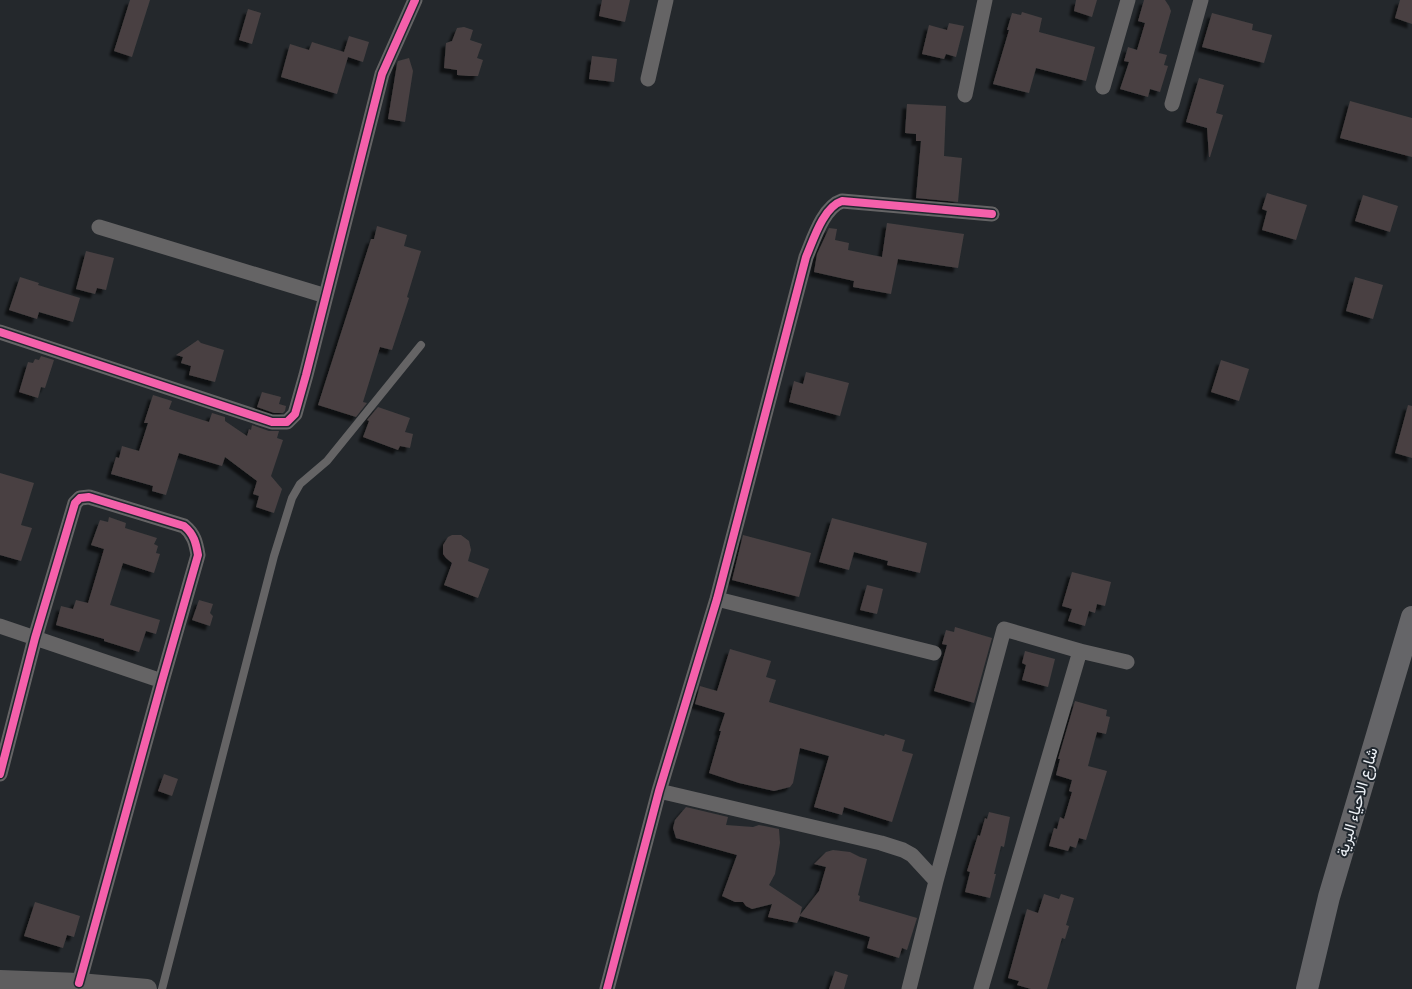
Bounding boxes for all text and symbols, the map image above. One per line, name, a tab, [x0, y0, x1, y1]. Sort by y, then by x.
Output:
street label: شارع الاحياء البرية	[1332, 745, 1384, 859]

